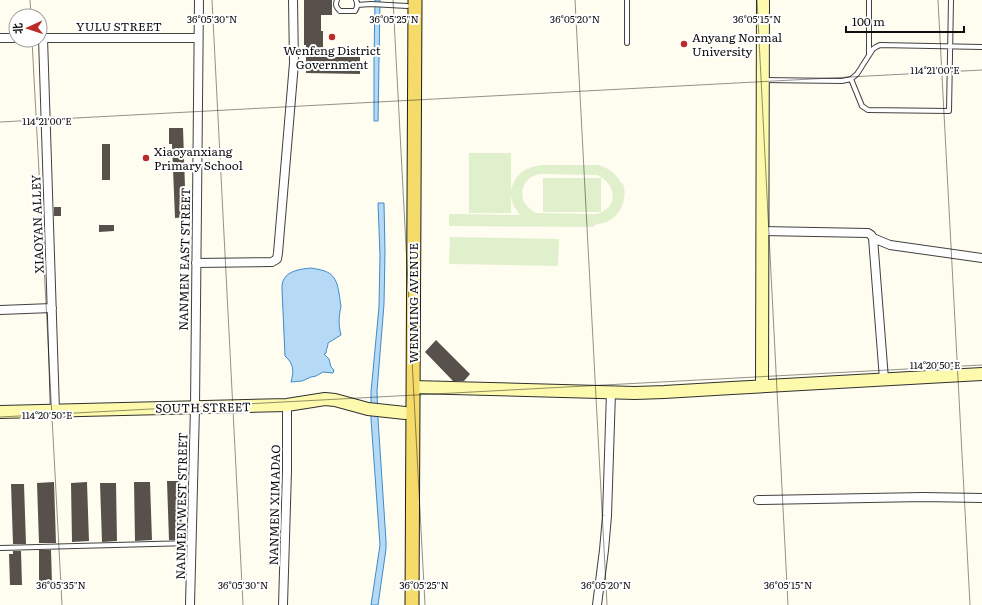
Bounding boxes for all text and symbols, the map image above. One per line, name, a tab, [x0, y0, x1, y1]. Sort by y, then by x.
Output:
north arrow	[8, 8, 48, 48]
scale bar	[846, 8, 964, 34]
text: 36°05'30"N	[187, 11, 237, 26]
text: 36°05'25"N	[369, 11, 419, 26]
text: 36°05'20"N	[550, 11, 600, 26]
text: 36°05'15"N	[733, 11, 781, 26]
text: 100 m	[852, 12, 885, 30]
street label: YULU STREET	[76, 17, 162, 35]
text: 北	[9, 23, 25, 34]
place label: Anyang Normal University	[692, 28, 782, 60]
marker: Wenfeng District Government	[327, 32, 337, 42]
marker: Anyang Normal University	[679, 39, 689, 49]
place label: Wenfeng District Government	[283, 41, 381, 73]
text: 114°21'00"E	[910, 62, 960, 77]
text: 114°21'00"E	[22, 113, 72, 128]
place label: Xiaoyanxiang Primary School	[154, 142, 243, 174]
marker: Xiaoyanxiang Primary School	[141, 153, 151, 163]
street label: XIAOYAN ALLEY	[26, 174, 48, 274]
street label: NANMEN EAST STREET	[174, 187, 194, 331]
street label: WENMING AVENUE	[404, 243, 422, 363]
text: 114°20'50"E	[910, 357, 960, 372]
street label: SOUTH STREET	[155, 397, 251, 417]
text: 114°20'50"E	[22, 407, 72, 422]
street label: NANMEN WEST STREET	[171, 432, 191, 580]
street label: NANMEN XIMADAO	[264, 444, 284, 566]
text: 36°05'35"N	[36, 577, 86, 592]
text: 36°05'30"N	[218, 577, 268, 592]
text: 36°05'25"N	[399, 577, 449, 592]
text: 36°05'20"N	[581, 577, 631, 592]
text: 36°05'15"N	[764, 577, 812, 592]

